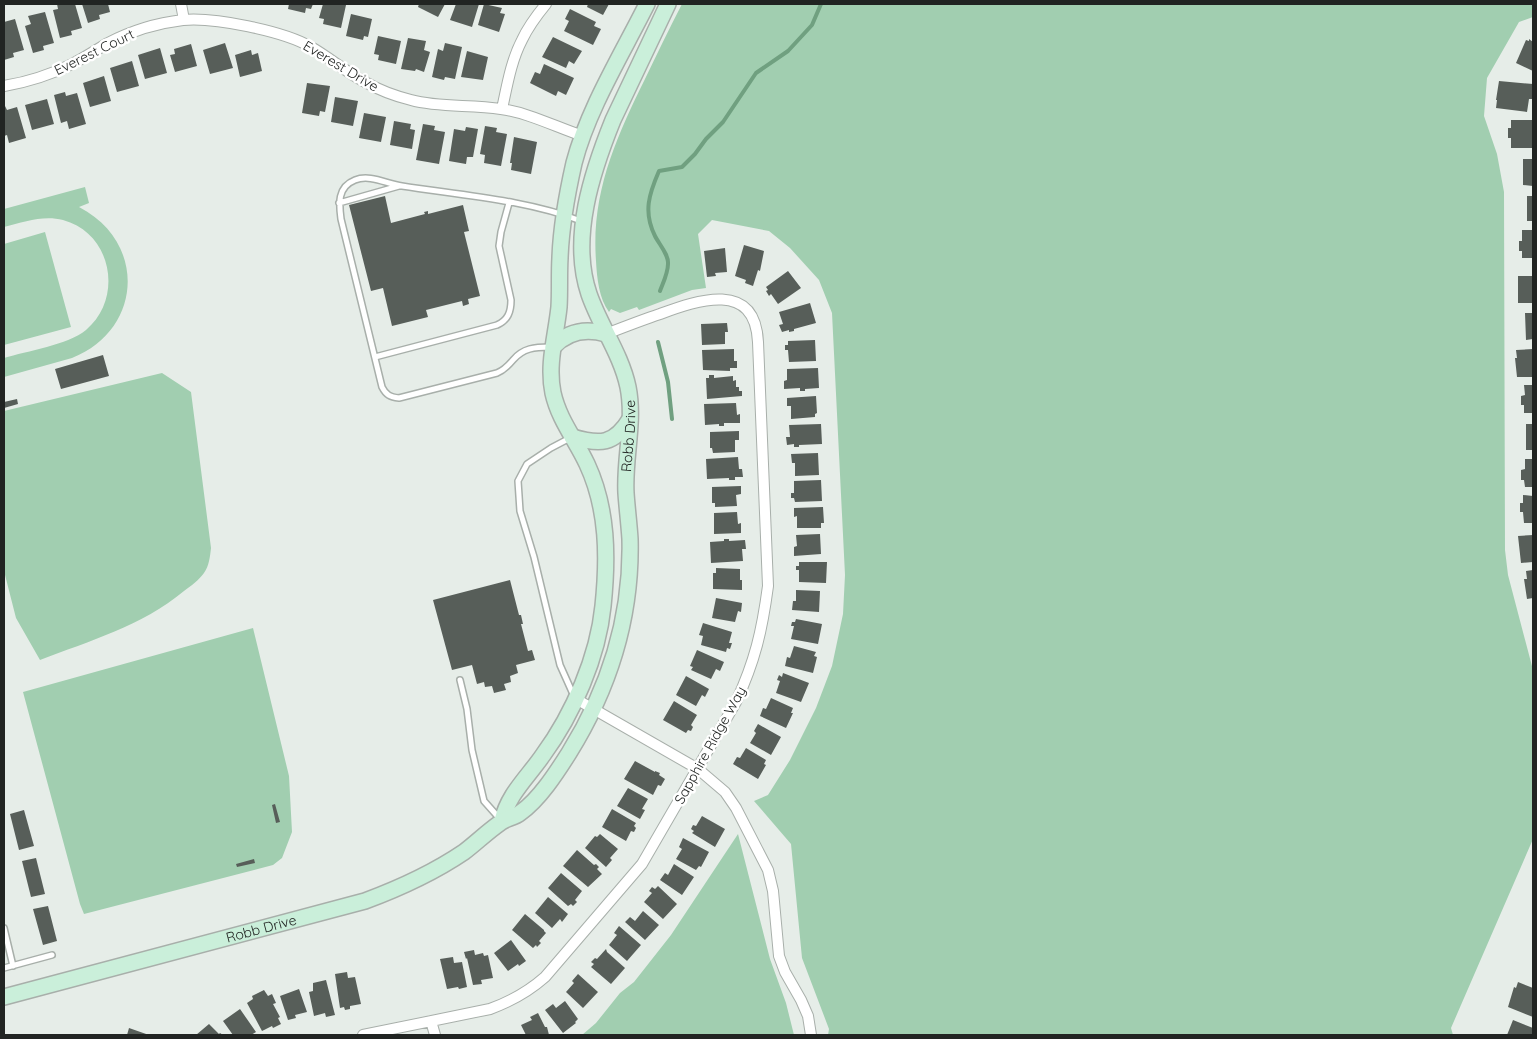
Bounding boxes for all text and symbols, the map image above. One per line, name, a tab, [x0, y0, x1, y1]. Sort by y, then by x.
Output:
street label: Everest Court	[51, 25, 137, 79]
street label: Everest Drive	[300, 36, 382, 96]
street label: Robb Drive	[617, 399, 639, 473]
street label: Sapphire Ridge Way	[670, 683, 750, 807]
street label: Robb Drive	[224, 911, 298, 947]

